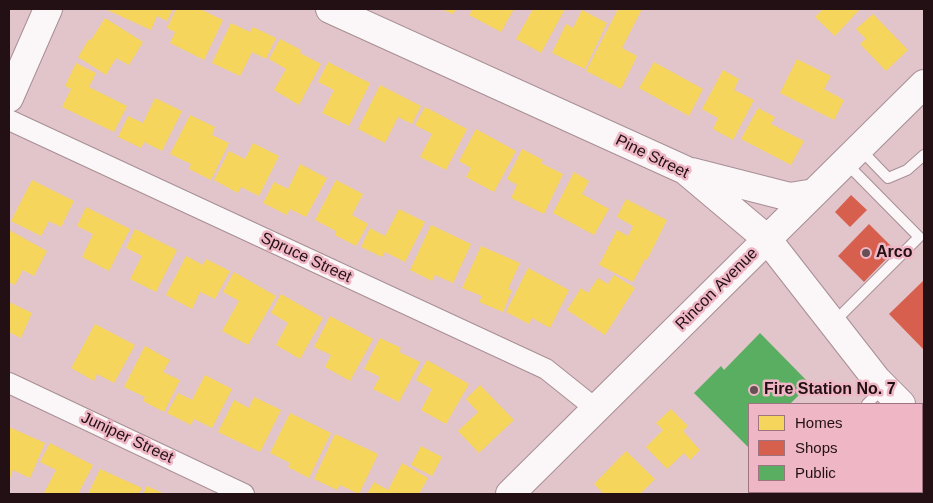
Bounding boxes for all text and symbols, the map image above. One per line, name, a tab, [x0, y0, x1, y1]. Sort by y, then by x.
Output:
street label: Pine Street	[612, 131, 692, 183]
street label: Spruce Street	[258, 229, 354, 287]
place label: Arco	[876, 243, 912, 263]
street label: Rincon Avenue	[672, 244, 762, 334]
marker: Arco	[860, 247, 872, 259]
place label: Fire Station No. 7	[764, 380, 896, 400]
marker: Fire Station No. 7	[748, 384, 760, 396]
legend	[748, 403, 923, 493]
street label: Juniper Street	[78, 408, 176, 468]
text: Homes	[795, 414, 843, 431]
text: Shops	[795, 439, 838, 456]
text: Public	[795, 464, 836, 481]

